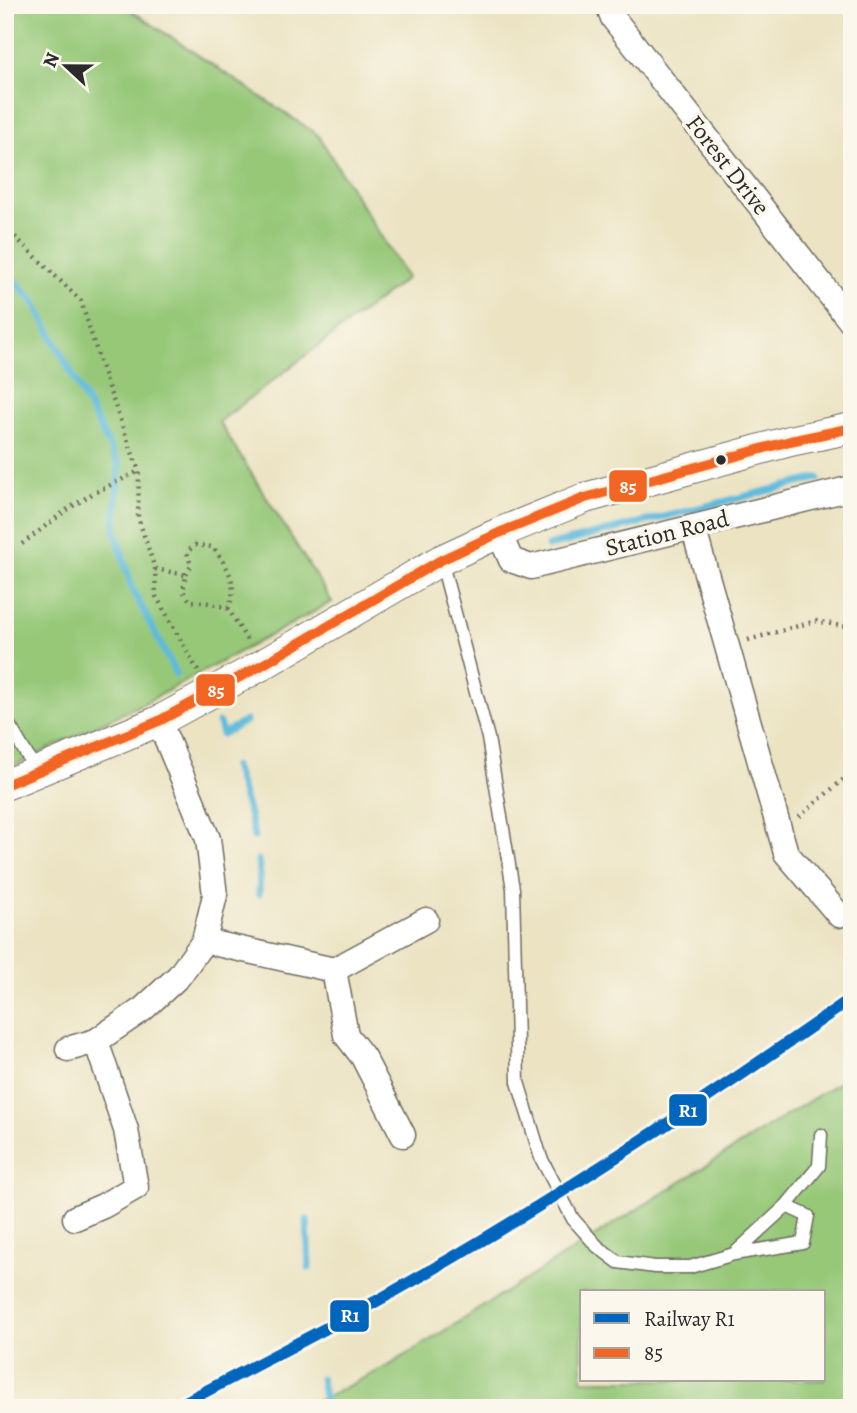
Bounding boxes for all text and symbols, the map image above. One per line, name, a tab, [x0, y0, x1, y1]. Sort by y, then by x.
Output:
north arrow	[32, 32, 102, 102]
text: N	[37, 49, 66, 71]
street label: Forest Drive	[679, 108, 777, 222]
unlabelled marker	[714, 453, 728, 467]
line badge: 85	[608, 469, 648, 503]
text: 85	[619, 474, 637, 500]
street label: Station Road	[602, 502, 732, 564]
line badge: 85	[195, 673, 236, 707]
text: 85	[207, 678, 225, 704]
line badge: R1	[668, 1093, 708, 1127]
text: R1	[679, 1098, 698, 1124]
legend	[580, 1290, 826, 1382]
line badge: R1	[329, 1299, 370, 1333]
text: R1	[341, 1303, 360, 1329]
text: Railway R1	[644, 1305, 735, 1333]
text: 85	[644, 1339, 663, 1367]

